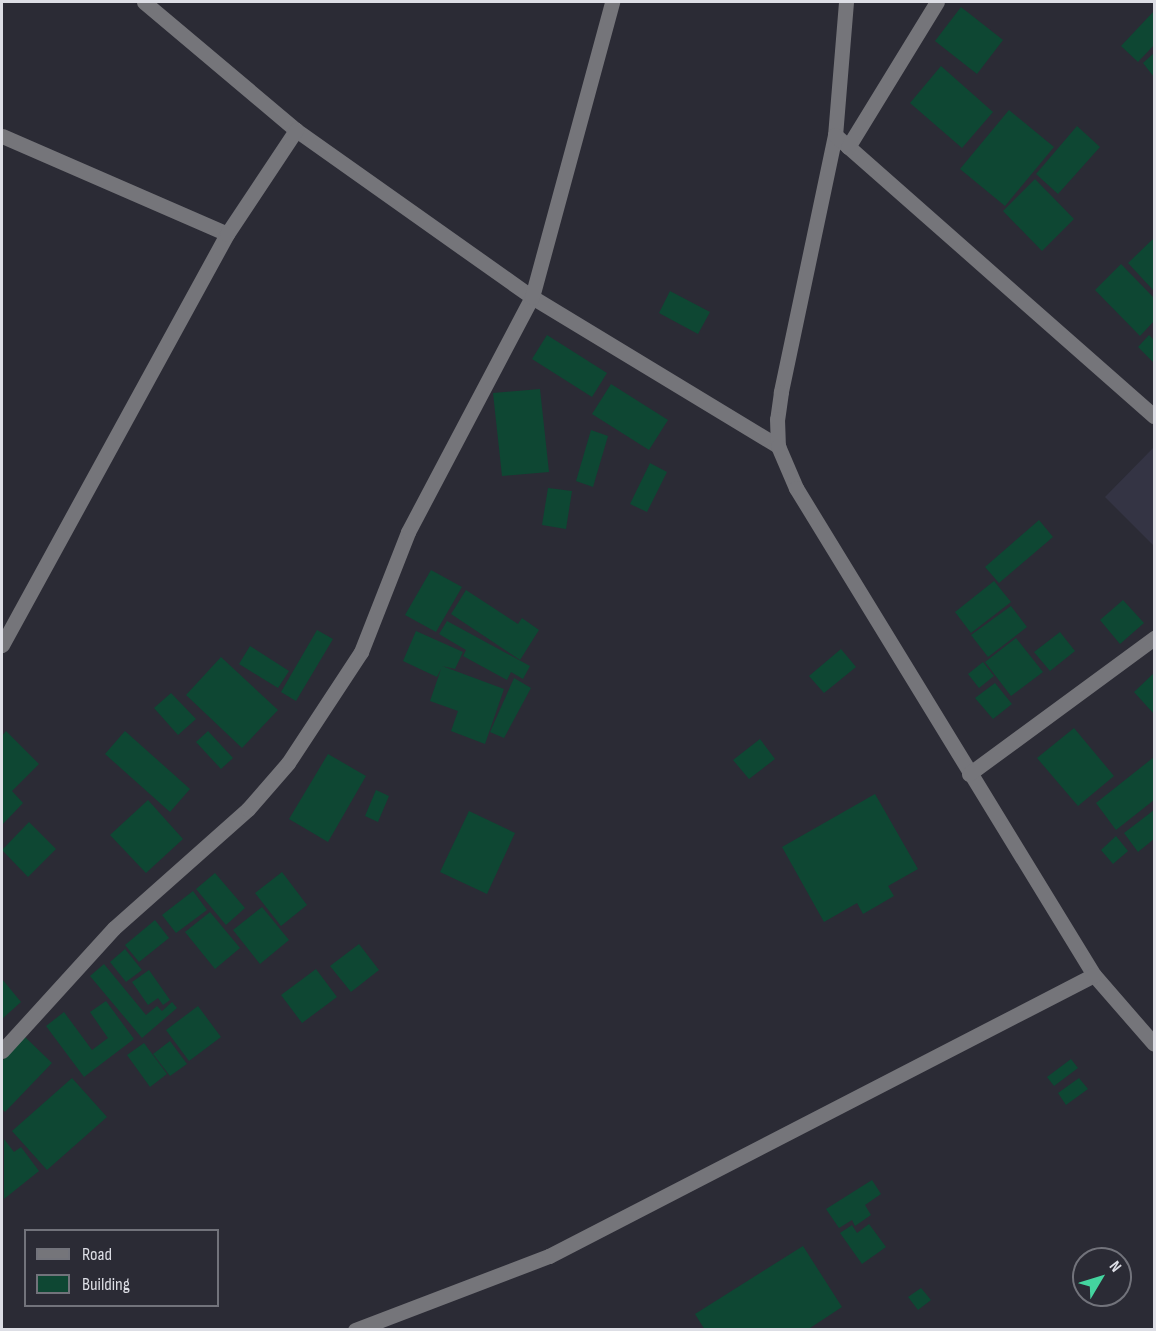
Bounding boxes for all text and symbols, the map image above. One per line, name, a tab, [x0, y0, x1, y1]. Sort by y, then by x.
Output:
legend	[24, 1229, 219, 1307]
text: Road	[82, 1244, 112, 1265]
north arrow	[1072, 1247, 1132, 1307]
text: N	[1105, 1258, 1125, 1276]
text: Building	[82, 1274, 130, 1295]

